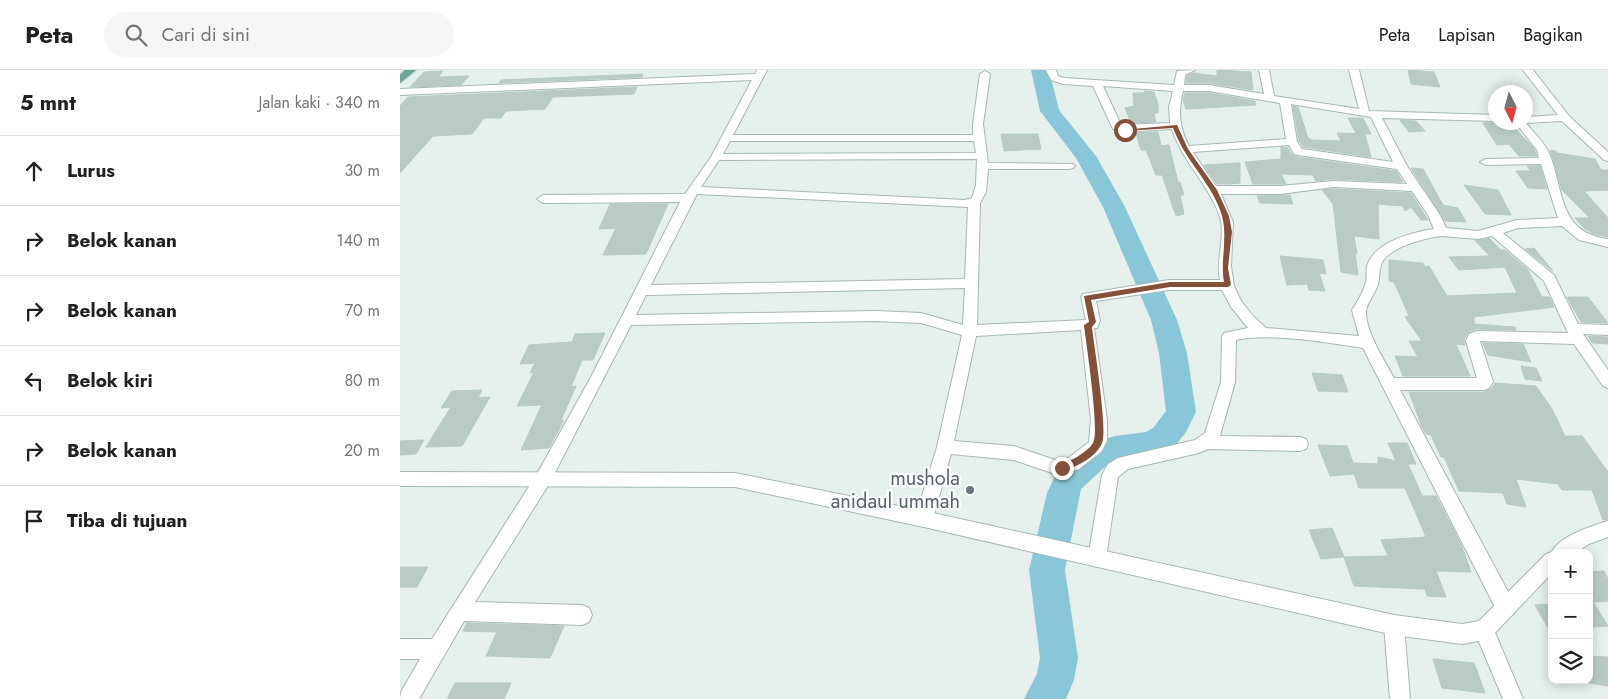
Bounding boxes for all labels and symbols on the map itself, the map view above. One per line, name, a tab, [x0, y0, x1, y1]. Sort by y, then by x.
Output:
north arrow	[1488, 85, 1533, 130]
route start	[1114, 119, 1137, 142]
route end	[1051, 457, 1074, 480]
place label: mushola anidaul ummah	[831, 464, 960, 516]
marker: mushola anidaul ummah	[964, 484, 976, 496]

